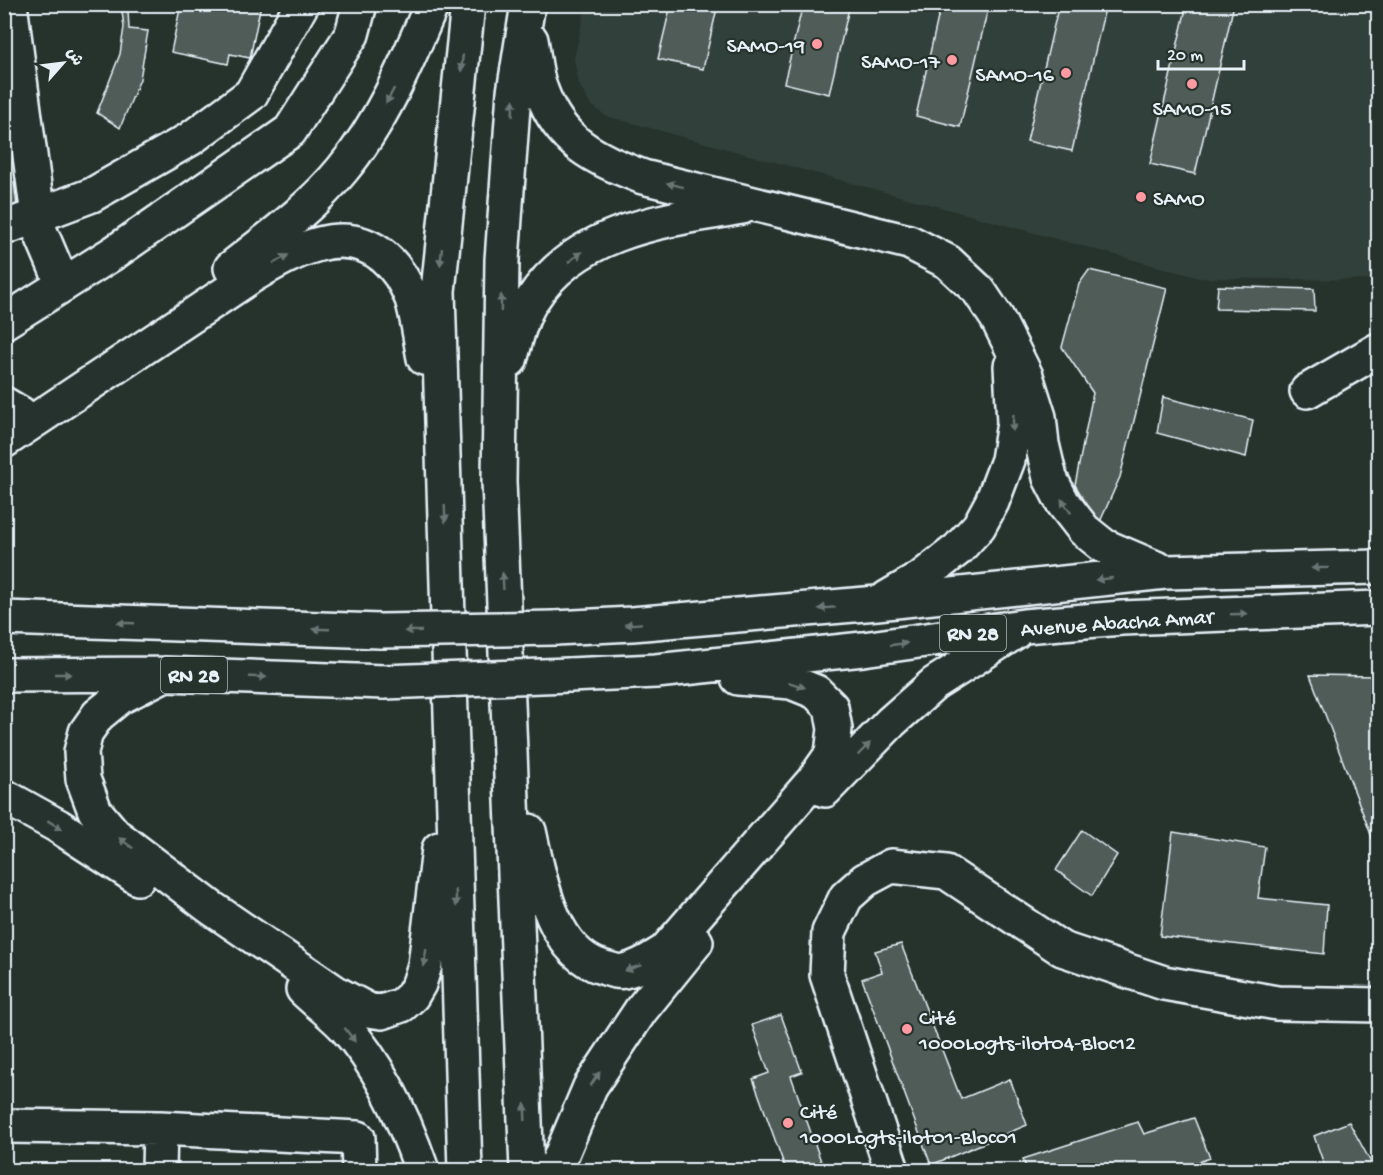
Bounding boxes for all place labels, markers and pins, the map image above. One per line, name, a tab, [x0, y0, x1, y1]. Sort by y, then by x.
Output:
place label: SAMO-19	[726, 35, 805, 61]
marker: SAMO-19	[810, 37, 824, 51]
place label: SAMO-17	[861, 51, 941, 77]
marker: SAMO-17	[945, 53, 959, 67]
place label: SAMO-16	[975, 64, 1055, 90]
marker: SAMO-16	[1059, 66, 1073, 80]
marker: SAMO-15	[1185, 77, 1199, 91]
place label: SAMO-15	[1152, 98, 1232, 124]
place label: SAMO	[1153, 188, 1205, 214]
marker: SAMO	[1134, 190, 1148, 204]
place label: Cité 1000Logts-ilot04-Bloc12	[918, 1007, 1136, 1058]
marker: Cité 1000Logts-ilot04-Bloc12	[900, 1022, 914, 1036]
place label: Cité 1000Logts-ilot01-Bloc01	[799, 1101, 1017, 1152]
marker: Cité 1000Logts-ilot01-Bloc01	[781, 1116, 795, 1130]

